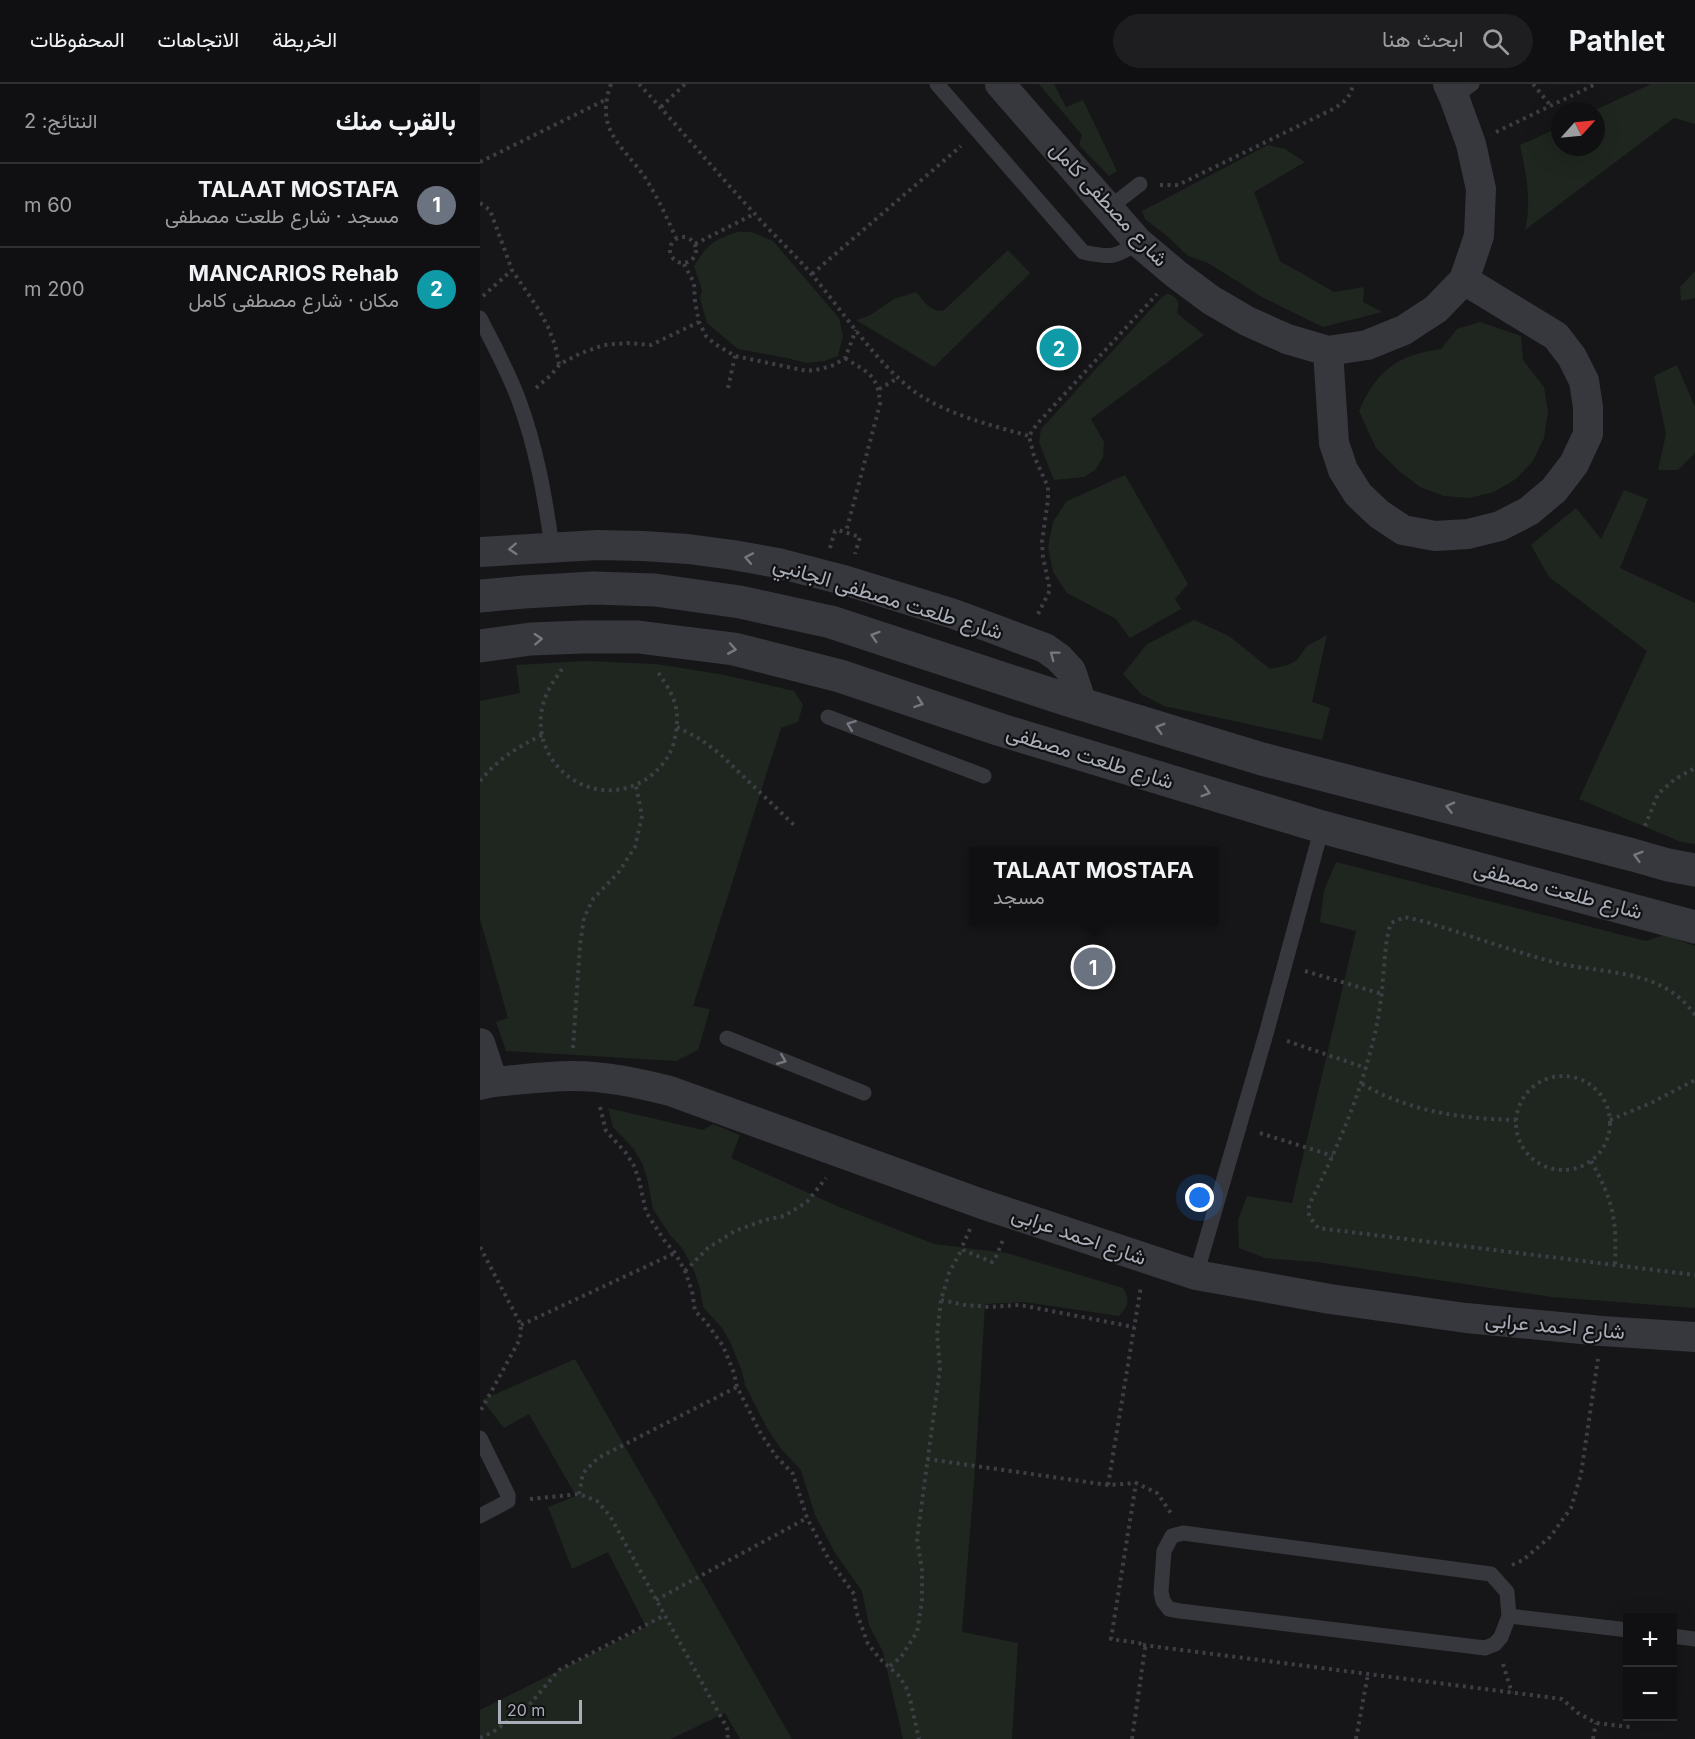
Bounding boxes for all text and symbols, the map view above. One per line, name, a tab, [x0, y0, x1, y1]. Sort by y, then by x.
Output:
search box	[1113, 14, 1533, 68]
text: Pathlet	[1569, 24, 1665, 58]
icon: search	[1479, 25, 1512, 58]
text: ابحث هنا	[1382, 26, 1464, 52]
text: المحفوظات	[30, 27, 125, 52]
text: الاتجاهات	[158, 27, 239, 52]
text: الخريطة	[272, 27, 337, 52]
north arrow	[1551, 102, 1605, 156]
text: بالقرب منك	[336, 105, 456, 136]
text: النتائج: 2	[24, 109, 98, 133]
street label: شارع مصطفى كامل	[1044, 136, 1174, 273]
text: TALAAT MOSTAFA	[198, 176, 399, 202]
text: 60 m	[24, 193, 72, 217]
text: 1	[432, 193, 441, 217]
text: مسجد · شارع طلعت مصطفى	[165, 204, 399, 228]
text: MANCARIOS Rehab	[188, 260, 399, 286]
text: 200 m	[24, 277, 85, 301]
text: 2	[430, 277, 443, 301]
text: مكان · شارع مصطفى كامل	[188, 288, 399, 312]
pin: 2	[1040, 326, 1078, 370]
one-way arrow	[508, 543, 517, 556]
street label: شارع طلعت مصطفى الجانبي	[769, 551, 1006, 649]
one-way arrow	[744, 552, 754, 565]
one-way arrow	[870, 631, 881, 644]
one-way arrow	[534, 633, 543, 646]
one-way arrow	[728, 643, 737, 655]
one-way arrow	[1049, 651, 1060, 662]
one-way arrow	[914, 696, 924, 708]
street label: شارع طلعت مصطفى	[1003, 719, 1177, 796]
one-way arrow	[846, 720, 857, 732]
one-way arrow	[1155, 723, 1166, 735]
one-way arrow	[1200, 785, 1211, 797]
one-way arrow	[1445, 802, 1455, 814]
popup	[969, 847, 1218, 925]
one-way arrow	[1633, 851, 1644, 863]
street label: شارع طلعت مصطفى	[1471, 855, 1645, 926]
text: TALAAT MOSTAFA	[993, 857, 1194, 883]
text: مسجد	[993, 885, 1045, 909]
pin: 1	[1074, 944, 1112, 990]
one-way arrow	[775, 1053, 786, 1065]
your location	[1185, 1183, 1214, 1212]
street label: شارع احمد عرابى	[1008, 1201, 1150, 1272]
street label: شارع احمد عرابى	[1484, 1307, 1626, 1346]
map controls	[1623, 1613, 1677, 1721]
button: +	[1623, 1613, 1677, 1667]
button: −	[1623, 1667, 1677, 1721]
scale bar	[498, 1697, 582, 1724]
text: 20 m	[507, 1700, 545, 1720]

